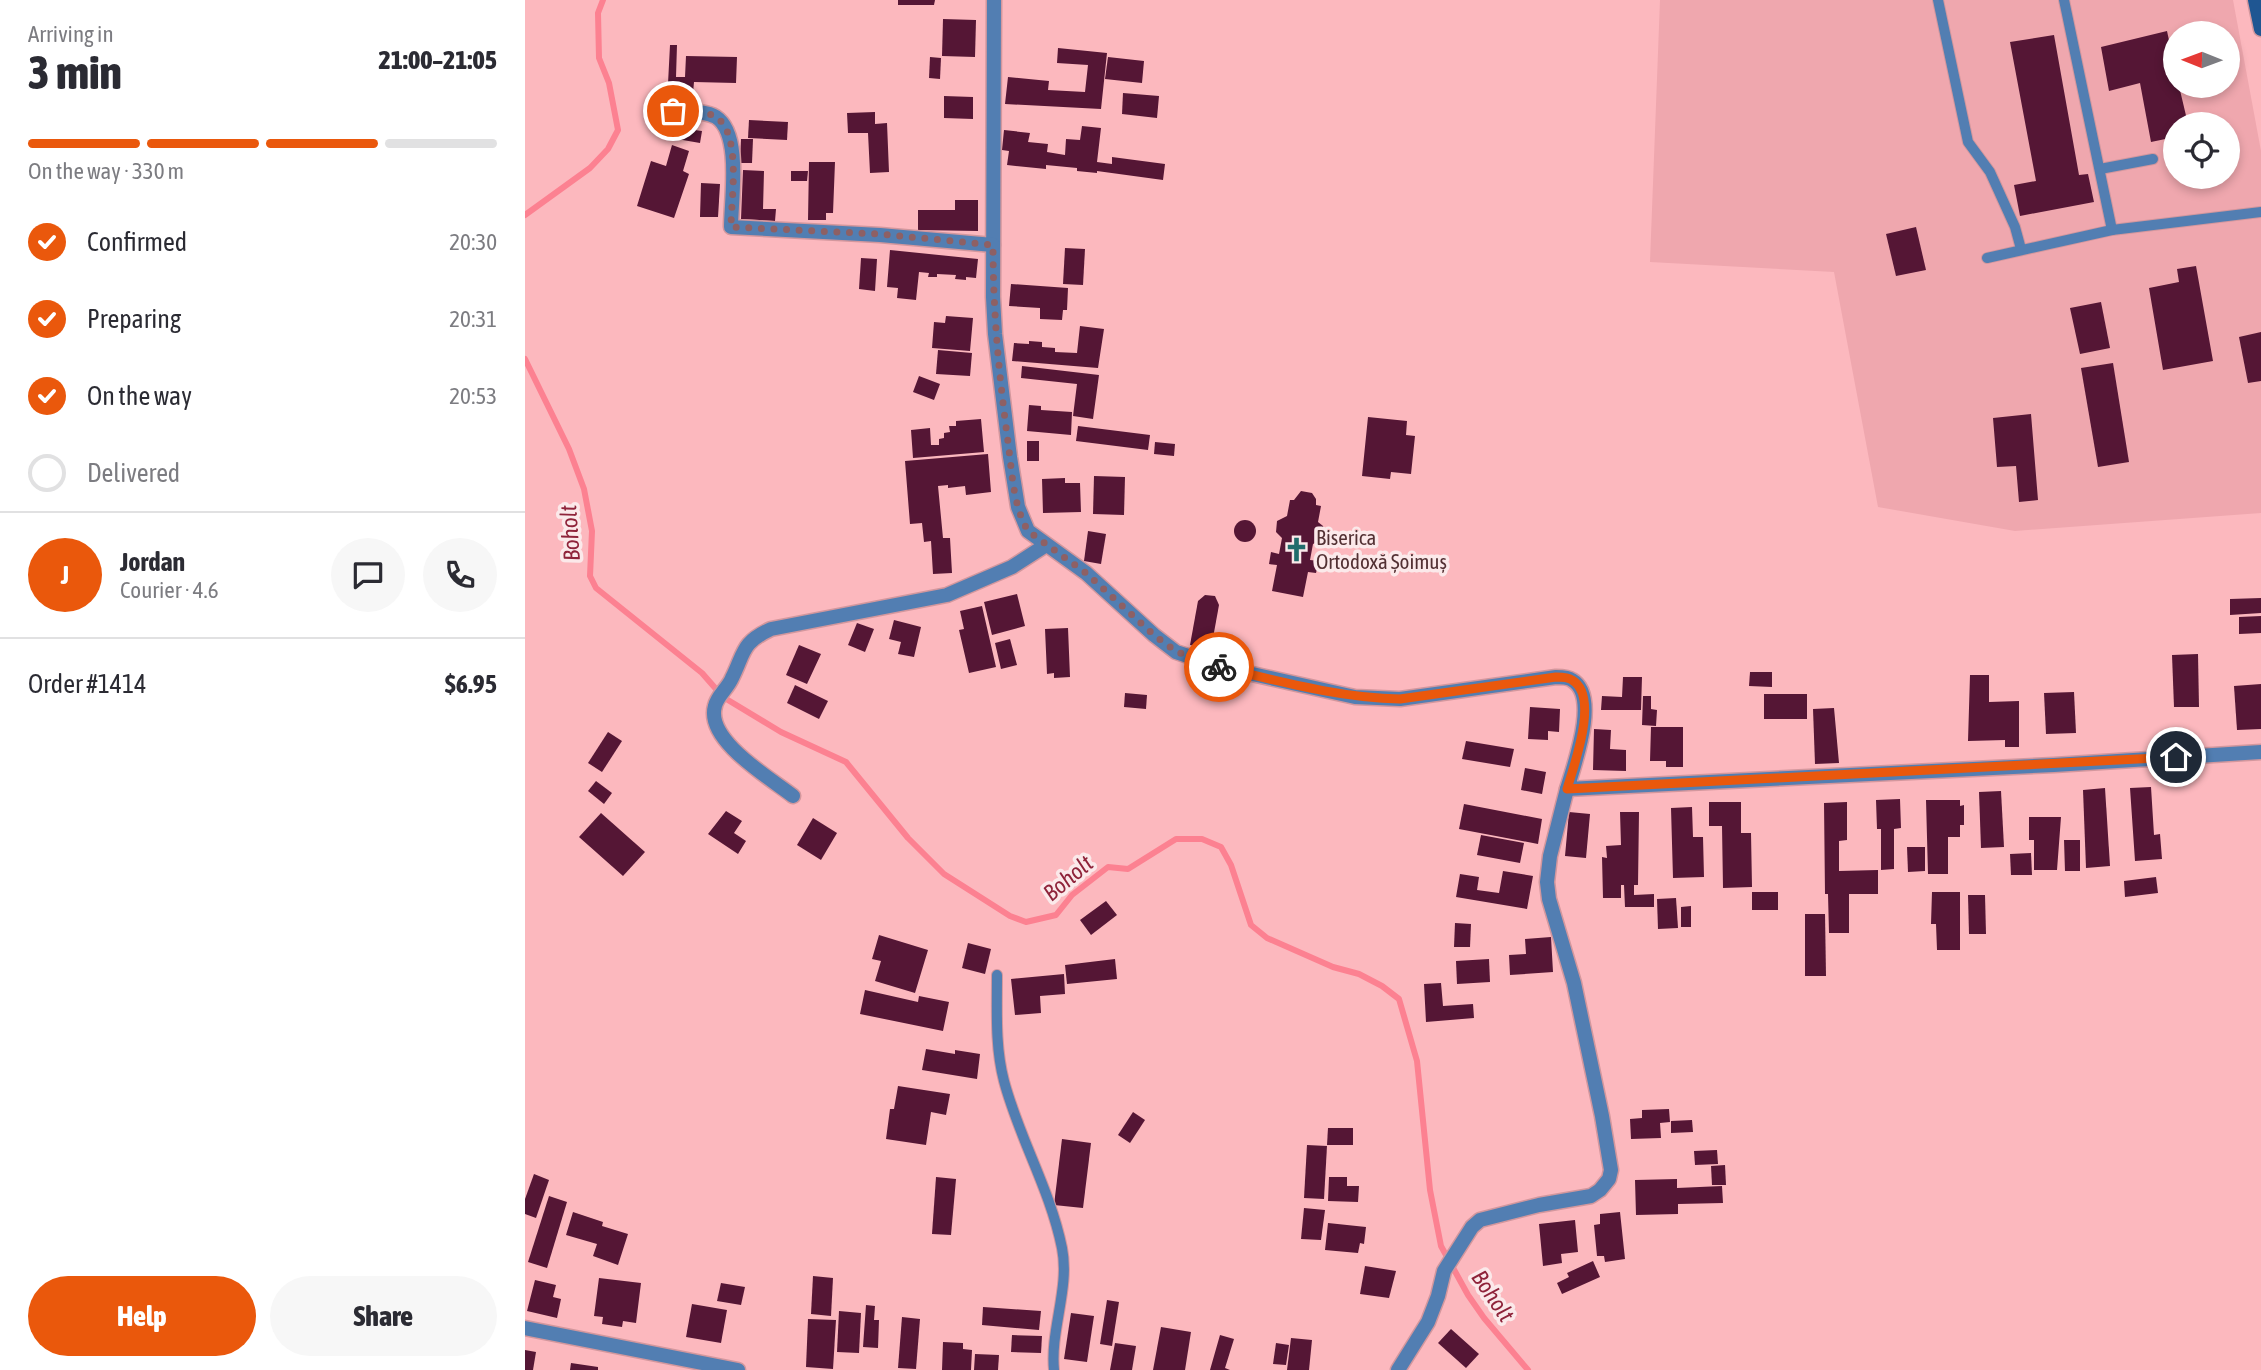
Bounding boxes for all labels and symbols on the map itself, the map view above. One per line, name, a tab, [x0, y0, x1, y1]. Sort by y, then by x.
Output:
north arrow	[2163, 21, 2240, 98]
pin	[643, 81, 703, 141]
water label: Boholt	[555, 504, 585, 562]
place label: Biserica Ortodoxă Șoimuș	[1316, 525, 1447, 573]
church icon: Biserica Ortodoxă Șoimuș	[1282, 535, 1310, 563]
courier	[1184, 632, 1254, 702]
pin	[2146, 727, 2206, 787]
water label: Boholt	[1038, 850, 1098, 906]
water label: Boholt	[1466, 1265, 1520, 1327]

